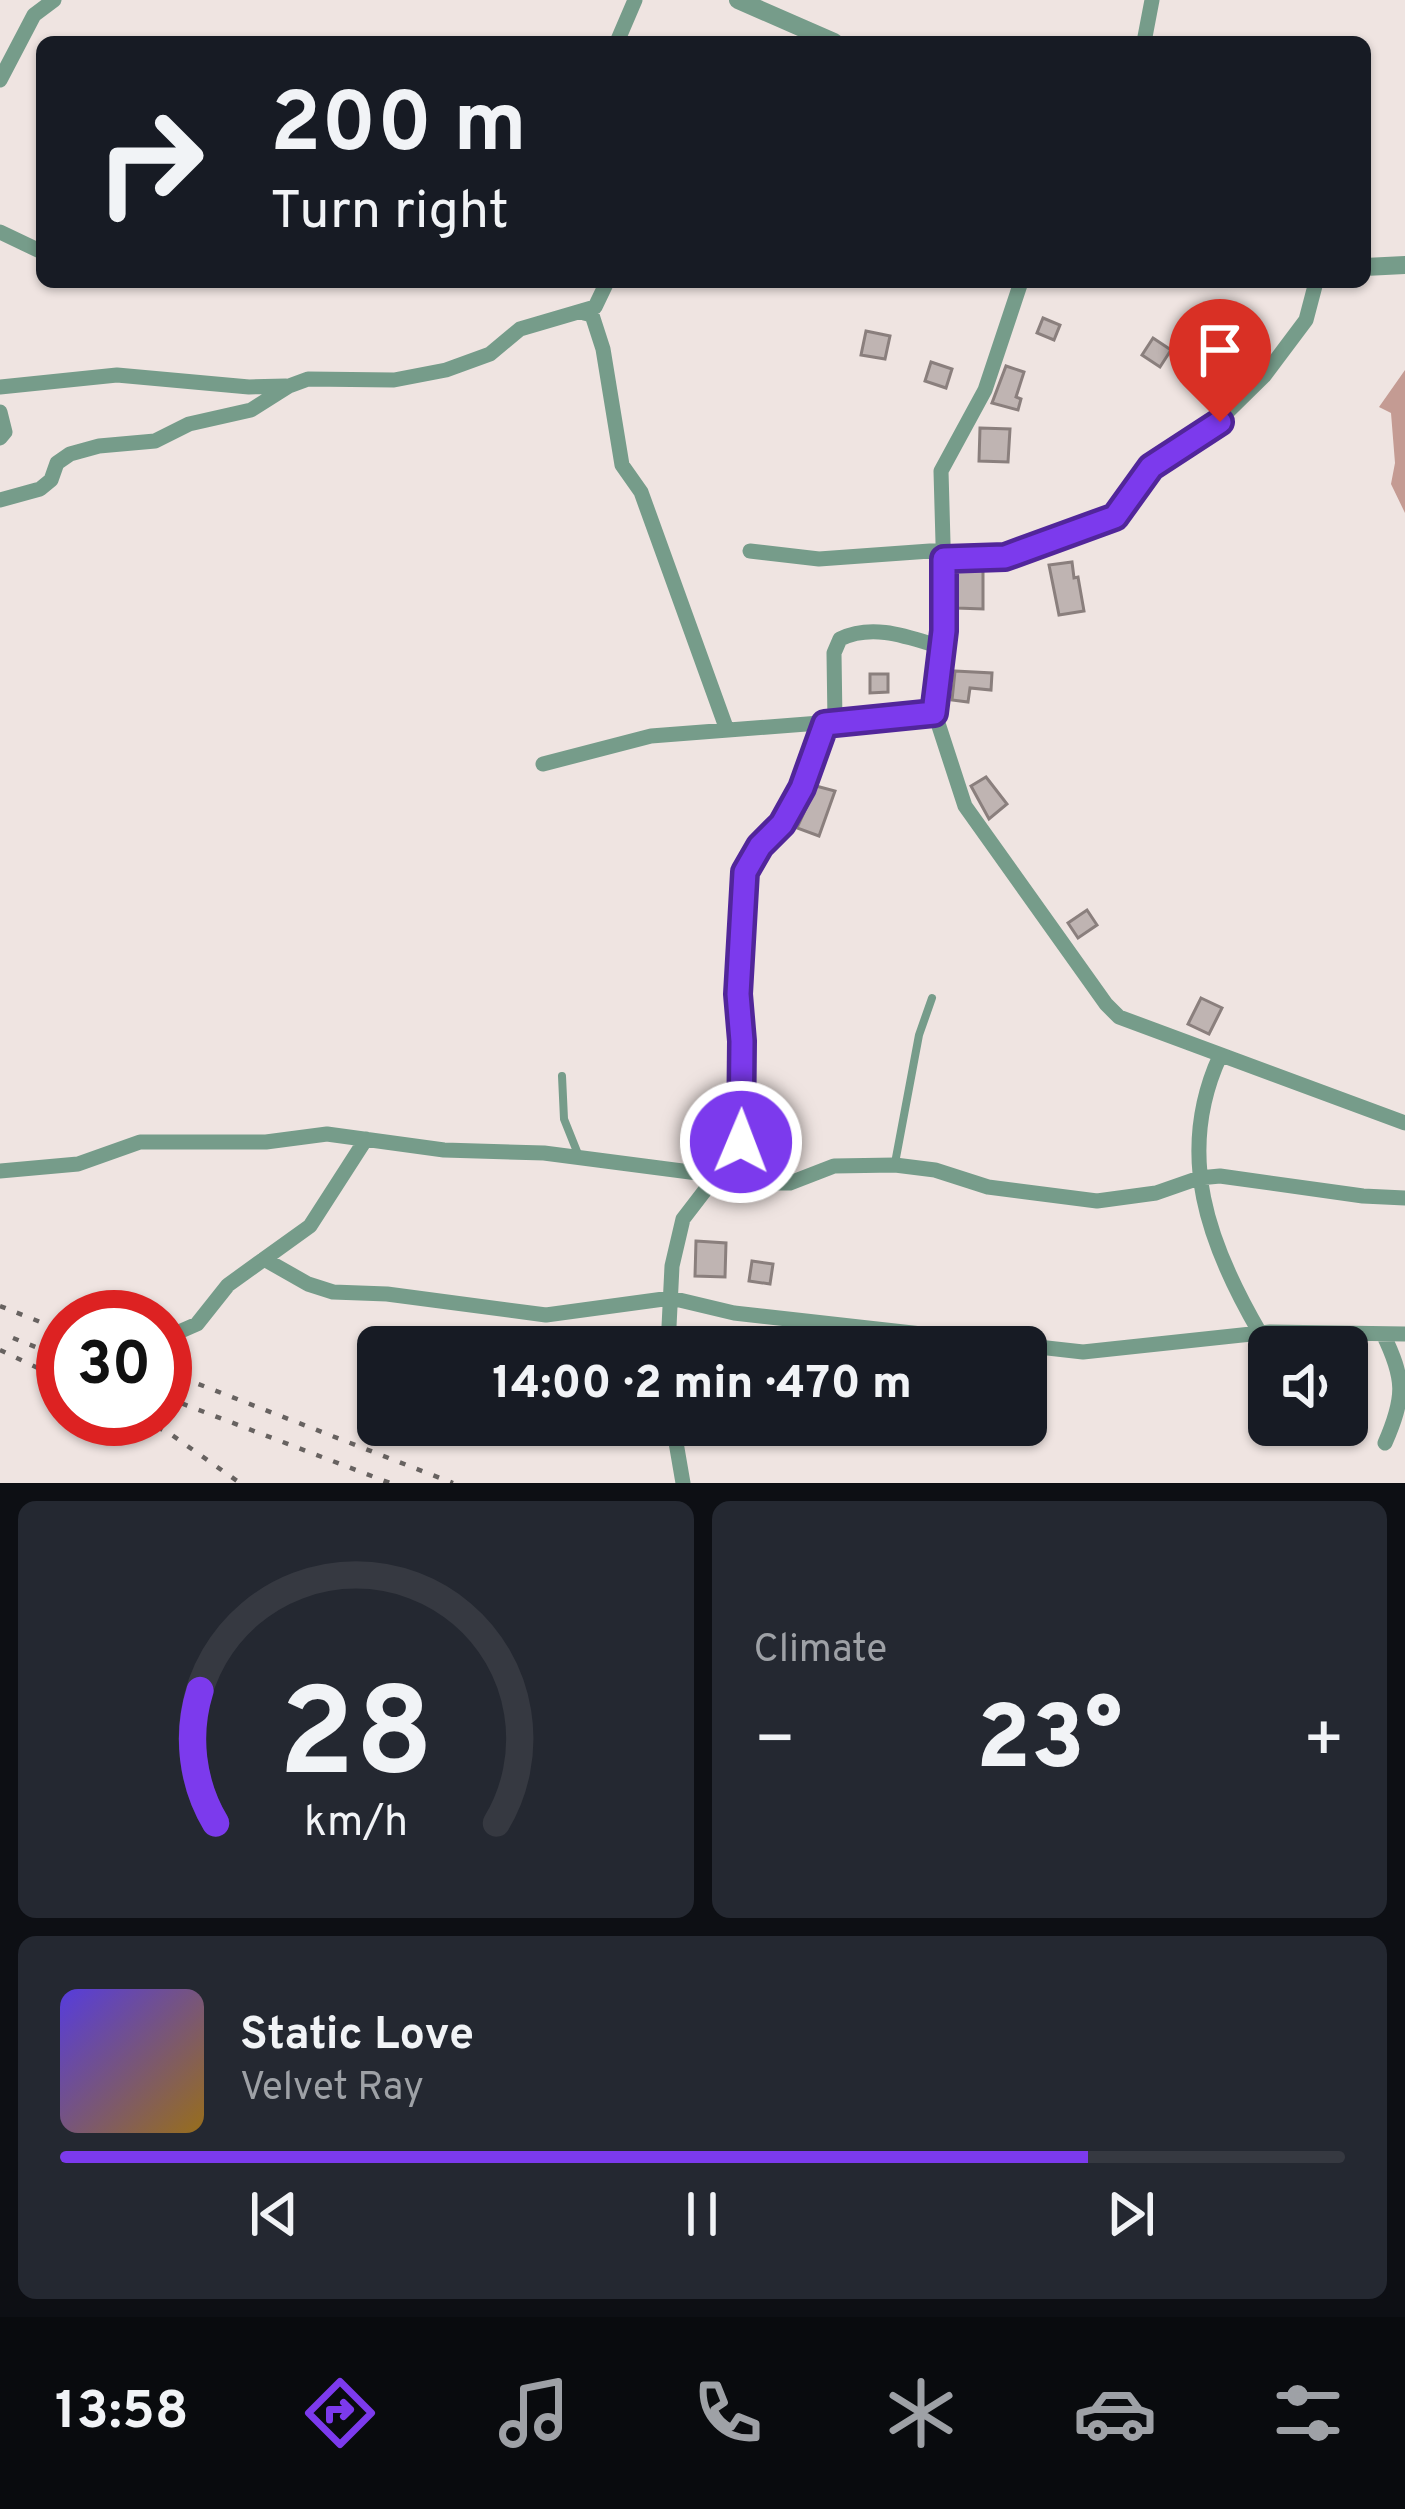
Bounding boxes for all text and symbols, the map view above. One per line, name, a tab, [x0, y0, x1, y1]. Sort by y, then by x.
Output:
text: 200 m	[270, 75, 527, 181]
icon: right	[72, 84, 228, 240]
text: Turn right	[270, 179, 509, 248]
pin	[1169, 299, 1271, 422]
icon: arrive	[1187, 317, 1253, 383]
position arrow	[678, 1079, 804, 1205]
speed limit sign: 30	[36, 1290, 192, 1446]
map controls	[1248, 1326, 1368, 1446]
button: sound	[1248, 1326, 1368, 1446]
text: 14:00 · 2 min · 470 m	[492, 1357, 912, 1414]
text: Climate	[754, 1627, 887, 1676]
text: 28	[278, 1662, 433, 1820]
text: 23°	[976, 1687, 1123, 1800]
text: −	[754, 1702, 796, 1785]
text: +	[1302, 1702, 1345, 1785]
text: km/h	[304, 1796, 408, 1850]
text: Static Love	[240, 2008, 474, 2065]
text: Velvet Ray	[240, 2065, 424, 2114]
icon: previous	[241, 2181, 307, 2247]
icon: pause	[669, 2181, 735, 2247]
icon: next	[1098, 2181, 1164, 2247]
icon: directions	[298, 2371, 382, 2455]
icon: music	[492, 2371, 576, 2455]
icon: phone	[686, 2371, 770, 2455]
icon: climate	[879, 2371, 963, 2455]
icon: car	[1073, 2371, 1157, 2455]
icon: filters	[1266, 2371, 1350, 2455]
text: 13:58	[55, 2379, 189, 2448]

